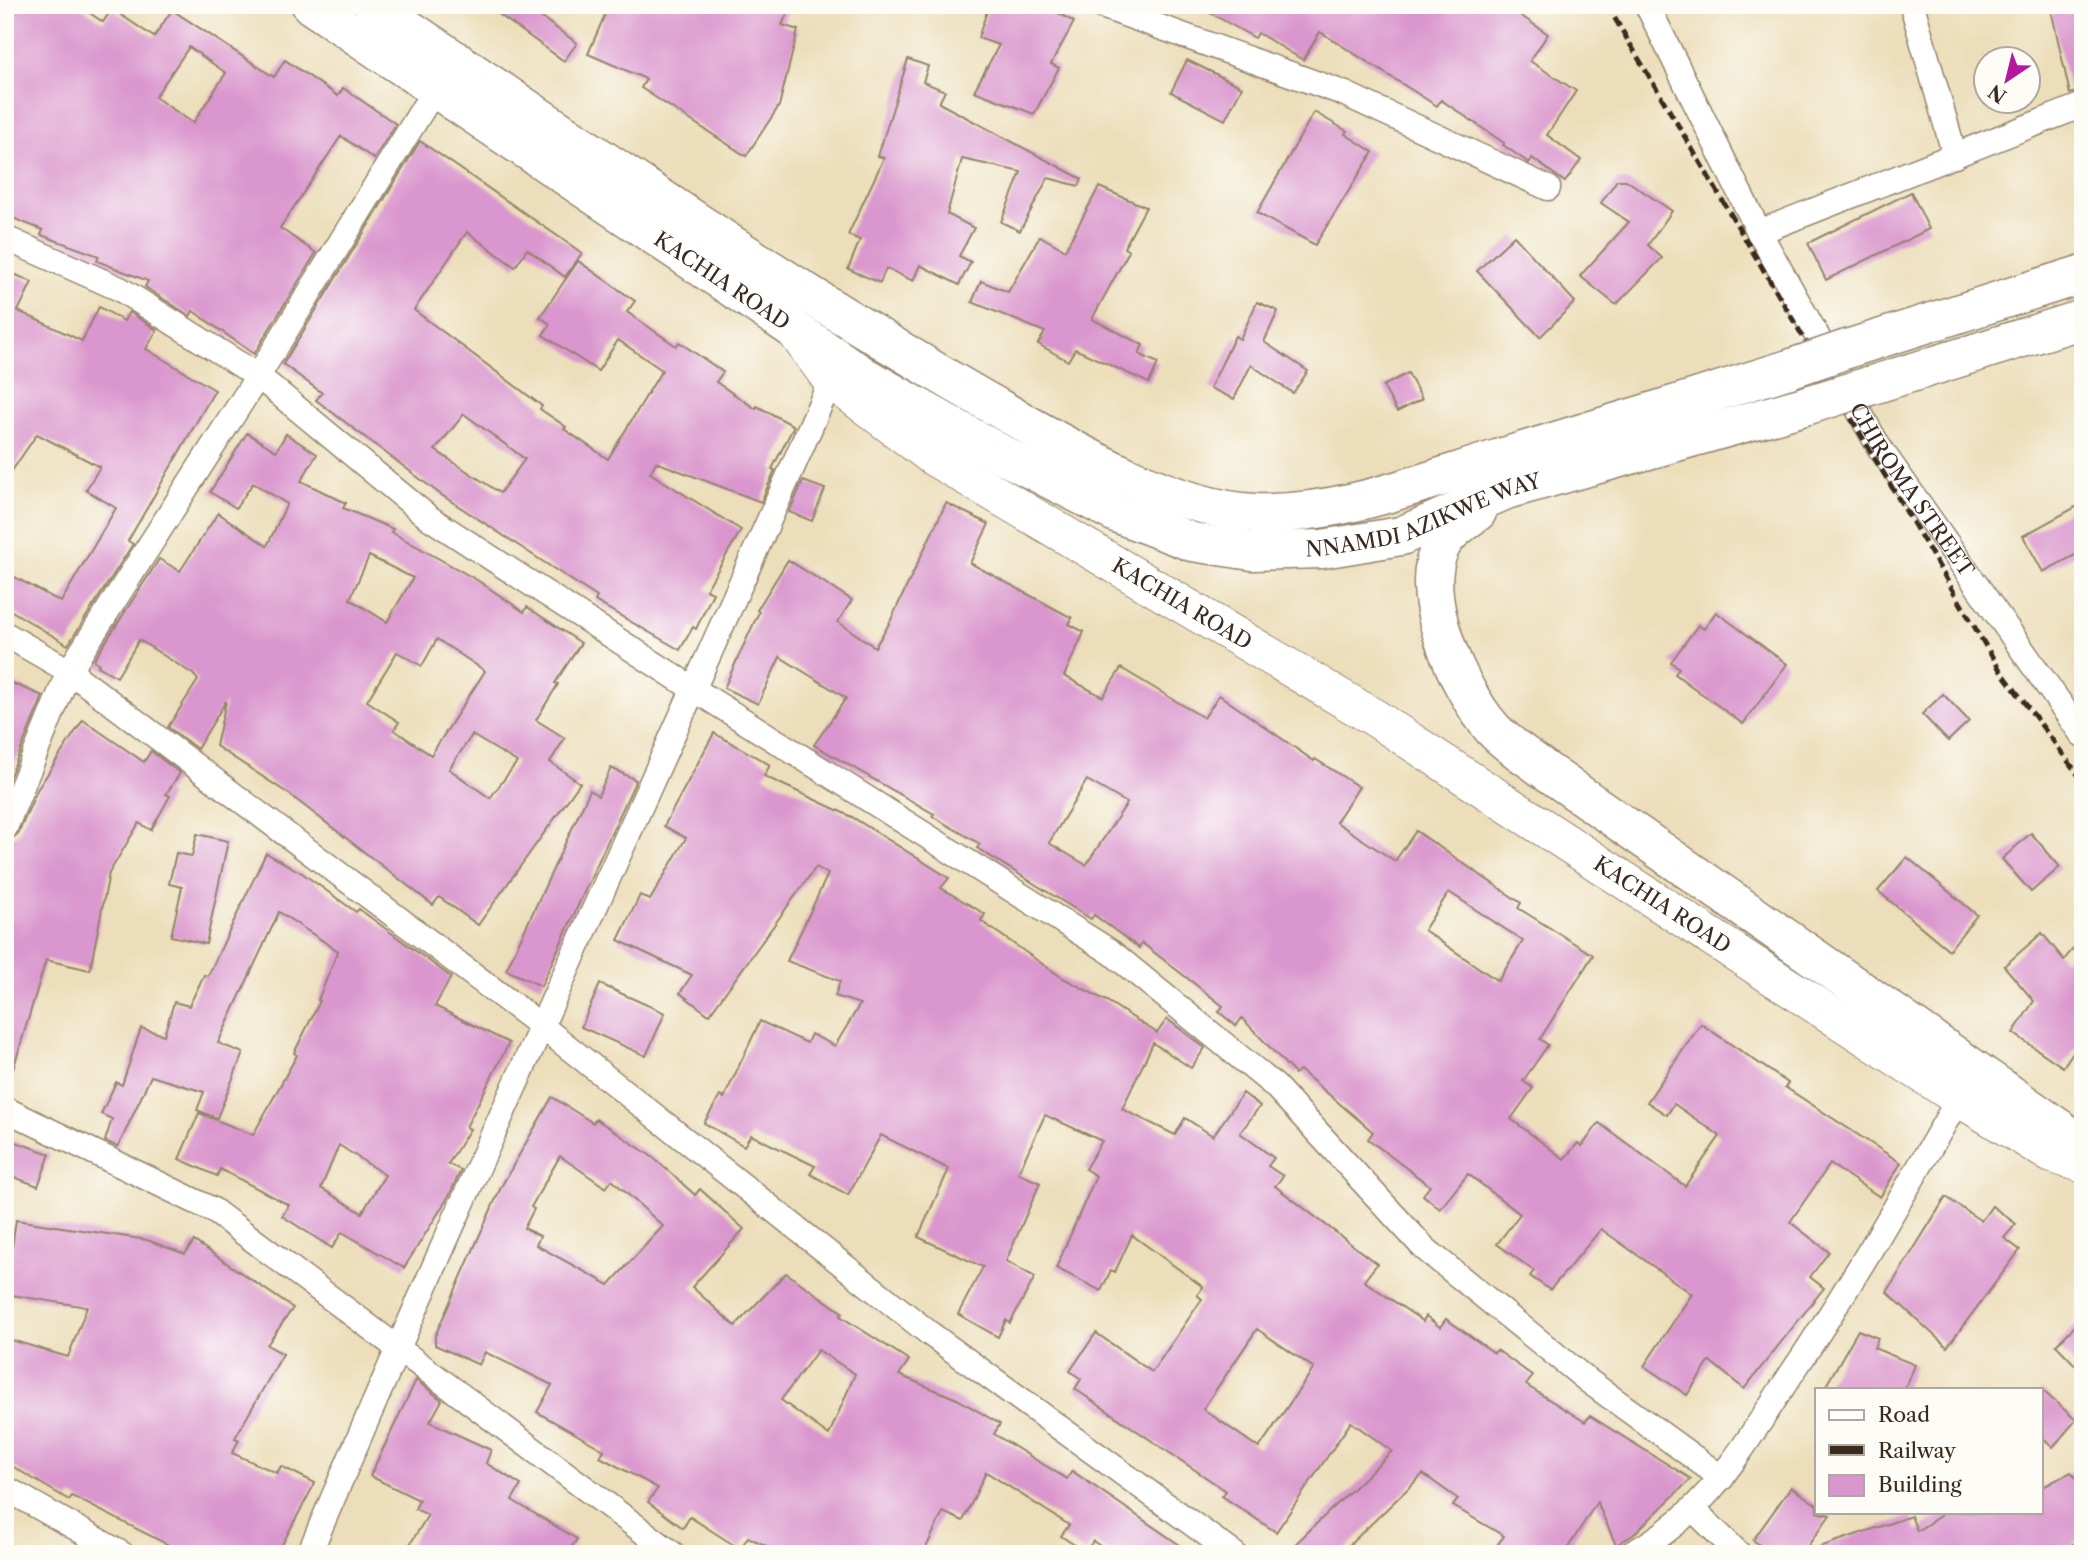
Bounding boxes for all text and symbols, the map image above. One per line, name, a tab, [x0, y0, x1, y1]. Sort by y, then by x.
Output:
north arrow	[1972, 46, 2042, 116]
text: N	[1984, 79, 2011, 108]
street label: KACHIA ROAD	[650, 226, 795, 335]
street label: CHIROMA STREET	[1845, 398, 1980, 581]
street label: NNAMDI AZIKWE WAY	[1305, 467, 1545, 561]
street label: KACHIA ROAD	[1108, 553, 1257, 655]
street label: KACHIA ROAD	[1589, 851, 1736, 958]
legend	[1815, 1388, 2042, 1514]
text: Road	[1878, 1402, 1930, 1427]
text: Railway	[1878, 1438, 1956, 1463]
text: Building	[1878, 1472, 1963, 1497]

